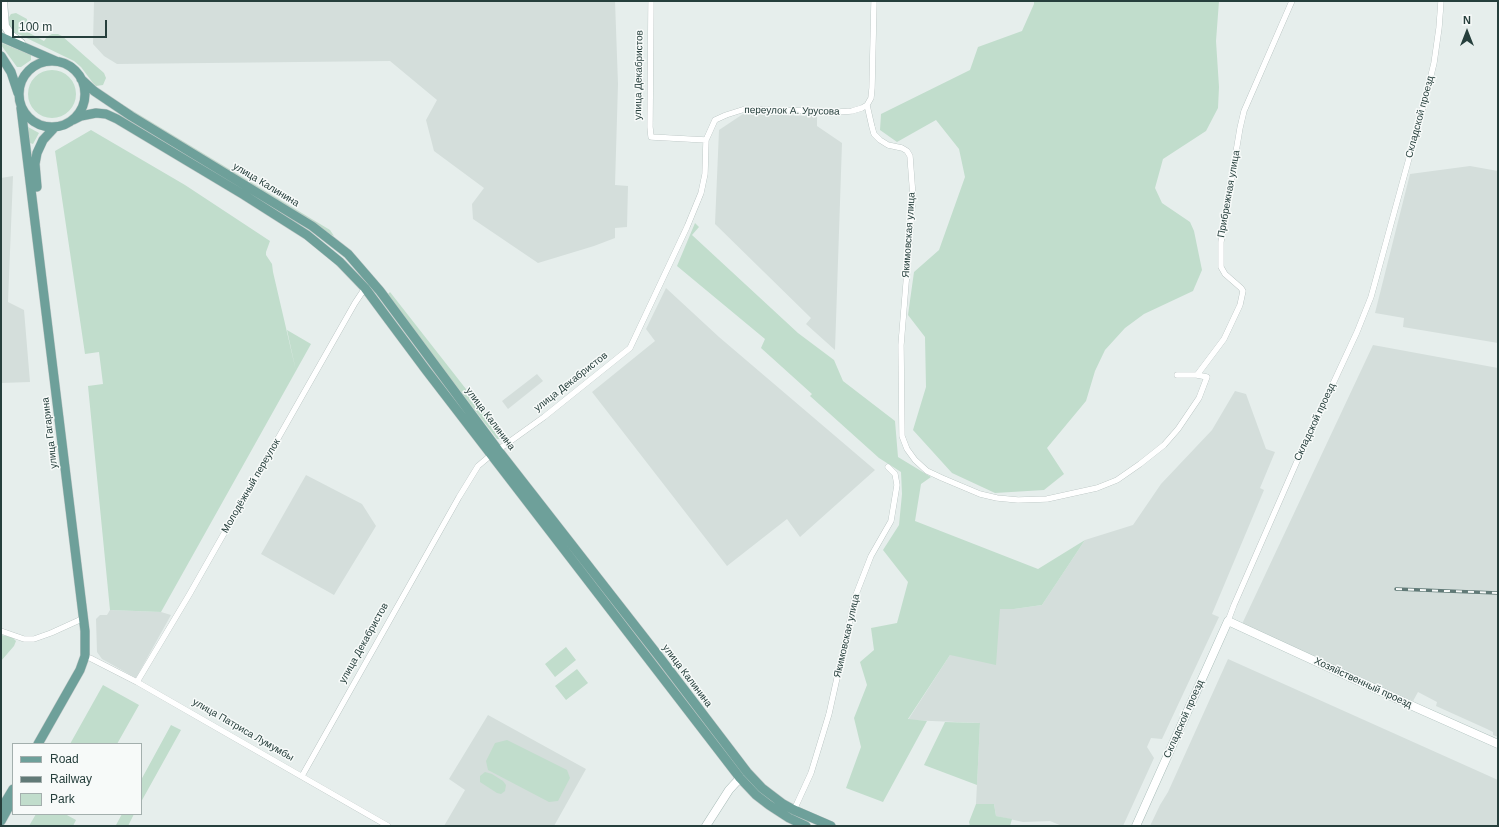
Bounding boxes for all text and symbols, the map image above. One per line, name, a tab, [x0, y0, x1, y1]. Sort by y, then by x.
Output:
scale bar	[14, 12, 109, 38]
north arrow	[1447, 12, 1487, 52]
text: N	[1463, 14, 1471, 26]
text: 100 m	[19, 20, 52, 34]
street label: улица Декабристов	[632, 30, 646, 120]
street label: Складской проезд	[1403, 75, 1437, 159]
street label: переулок А. Урусова	[744, 104, 840, 118]
street label: Прибрежная улица	[1215, 149, 1243, 239]
street label: улица Калинина	[231, 160, 301, 210]
street label: Якимовская улица	[900, 192, 918, 278]
street label: улица Декабристов	[532, 350, 610, 414]
street label: Складской проезд	[1292, 381, 1338, 463]
street label: улица Калинина	[463, 385, 517, 453]
street label: улица Гагарина	[40, 397, 60, 469]
street label: Молодёжный переулок	[219, 437, 283, 535]
street label: Якимовская улица	[832, 593, 862, 679]
street label: улица Декабристов	[337, 601, 391, 685]
street label: улица Калинина	[660, 642, 714, 710]
street label: Хозяйственный проезд	[1312, 655, 1414, 711]
street label: Складской проезд	[1161, 678, 1207, 760]
street label: улица Патриса Лумумбы	[190, 696, 296, 764]
legend	[12, 743, 142, 815]
text: Road	[50, 752, 79, 766]
text: Railway	[50, 772, 92, 786]
text: Park	[50, 792, 75, 806]

